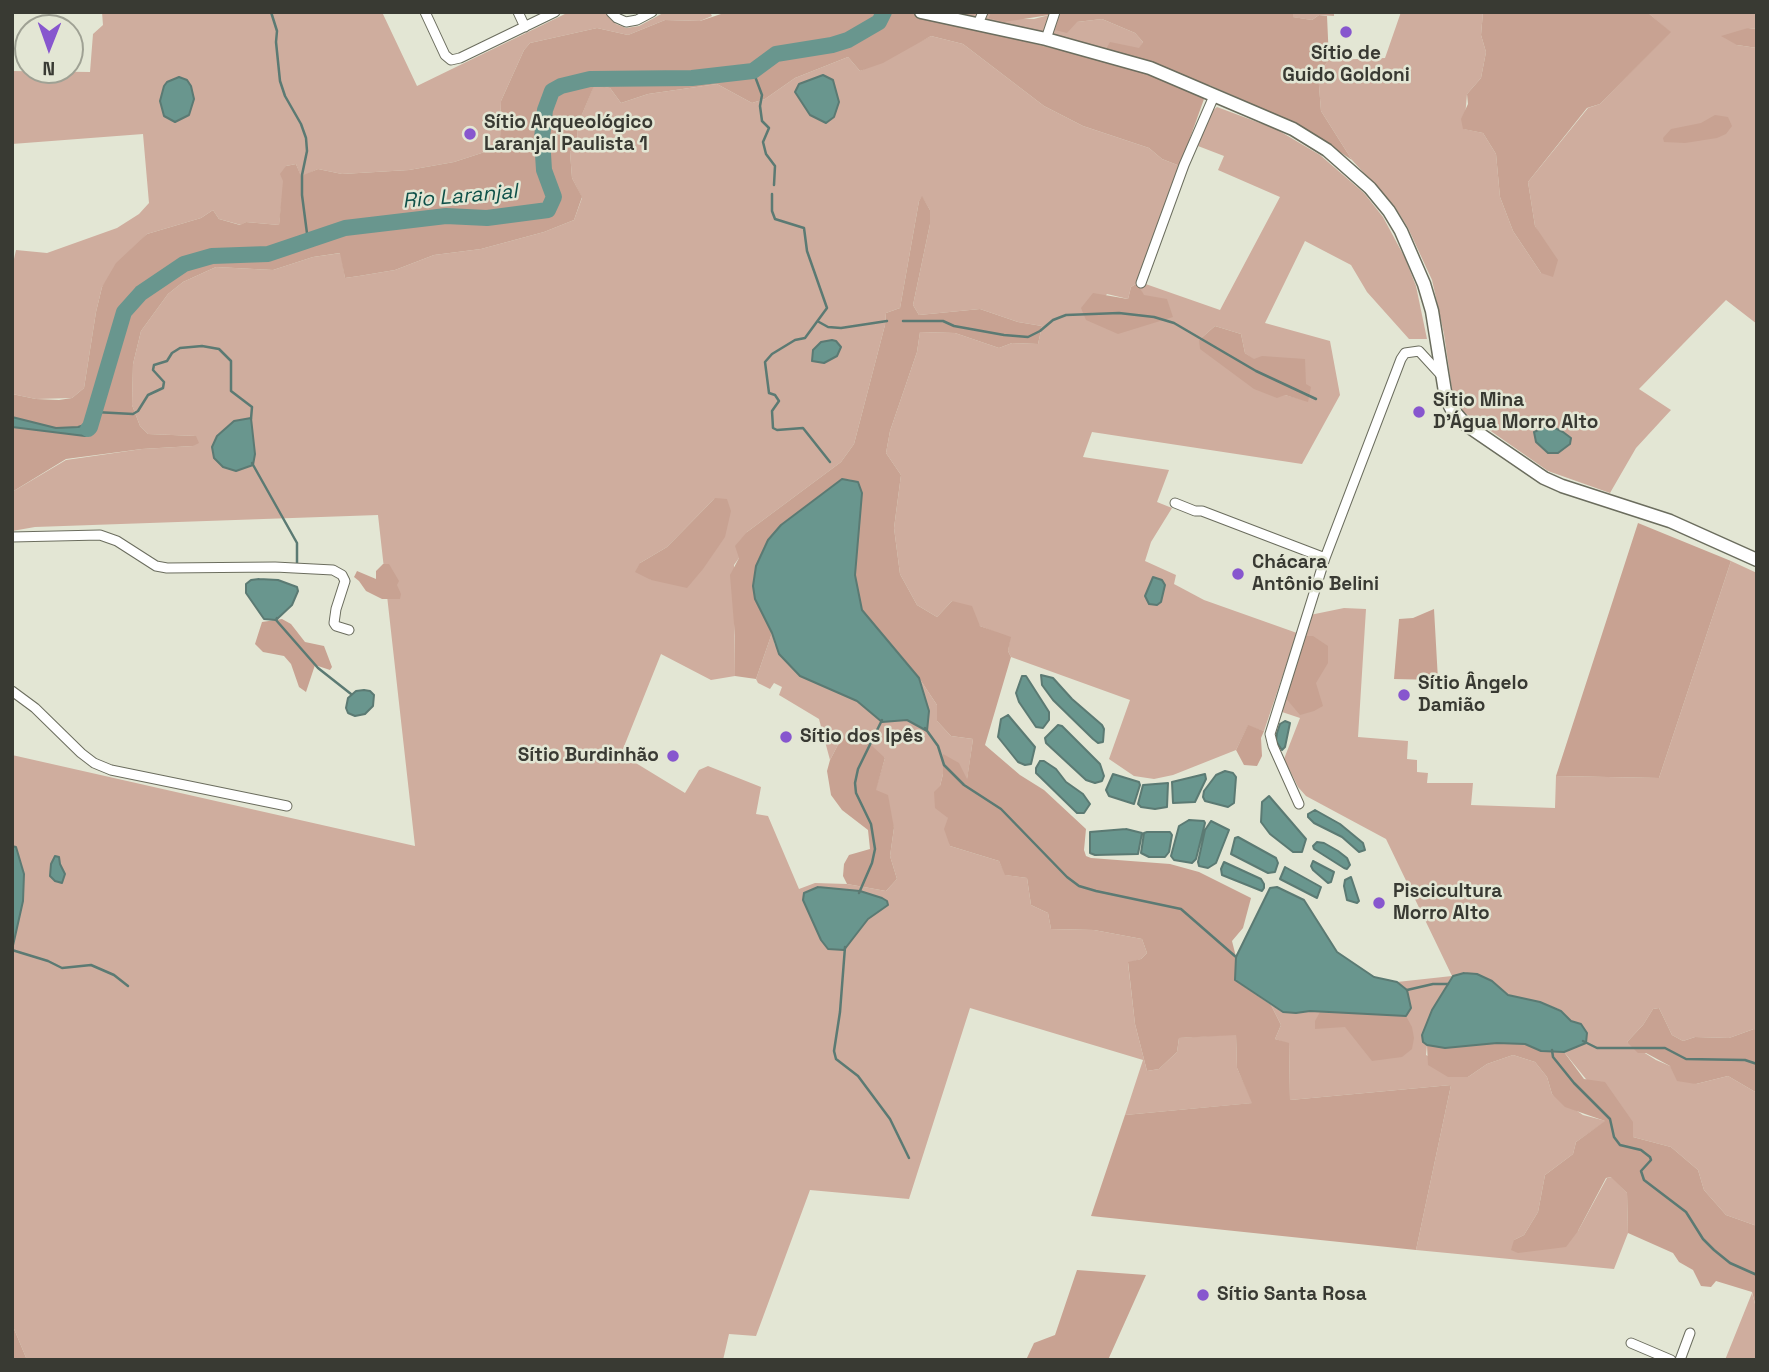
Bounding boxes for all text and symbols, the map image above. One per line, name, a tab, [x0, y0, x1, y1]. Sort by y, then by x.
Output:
north arrow	[14, 14, 84, 84]
marker: Sítio de Guido Goldoni	[1338, 24, 1354, 40]
place label: Sítio de Guido Goldoni	[1282, 43, 1410, 87]
text: N	[42, 56, 55, 81]
place label: Sítio Arqueológico Laranjal Paulista 1	[484, 112, 653, 156]
marker: Sítio Arqueológico Laranjal Paulista 1	[462, 126, 478, 142]
water label: Rio Laranjal	[402, 179, 518, 215]
place label: Sítio Mina D'Água Morro Alto	[1433, 390, 1598, 434]
marker: Sítio Mina D'Água Morro Alto	[1411, 404, 1427, 420]
place label: Chácara Antônio Belini	[1252, 552, 1379, 596]
marker: Chácara Antônio Belini	[1230, 566, 1246, 582]
place label: Sítio Ângelo Damião	[1418, 673, 1528, 717]
marker: Sítio Ângelo Damião	[1396, 687, 1412, 703]
place label: Sítio dos Ipês	[800, 726, 923, 748]
marker: Sítio dos Ipês	[778, 729, 794, 745]
place label: Sítio Burdinhão	[518, 745, 659, 767]
marker: Sítio Burdinhão	[665, 748, 681, 764]
place label: Piscicultura Morro Alto	[1393, 881, 1502, 925]
marker: Piscicultura Morro Alto	[1371, 895, 1387, 911]
place label: Sítio Santa Rosa	[1217, 1284, 1367, 1306]
marker: Sítio Santa Rosa	[1195, 1287, 1211, 1303]

